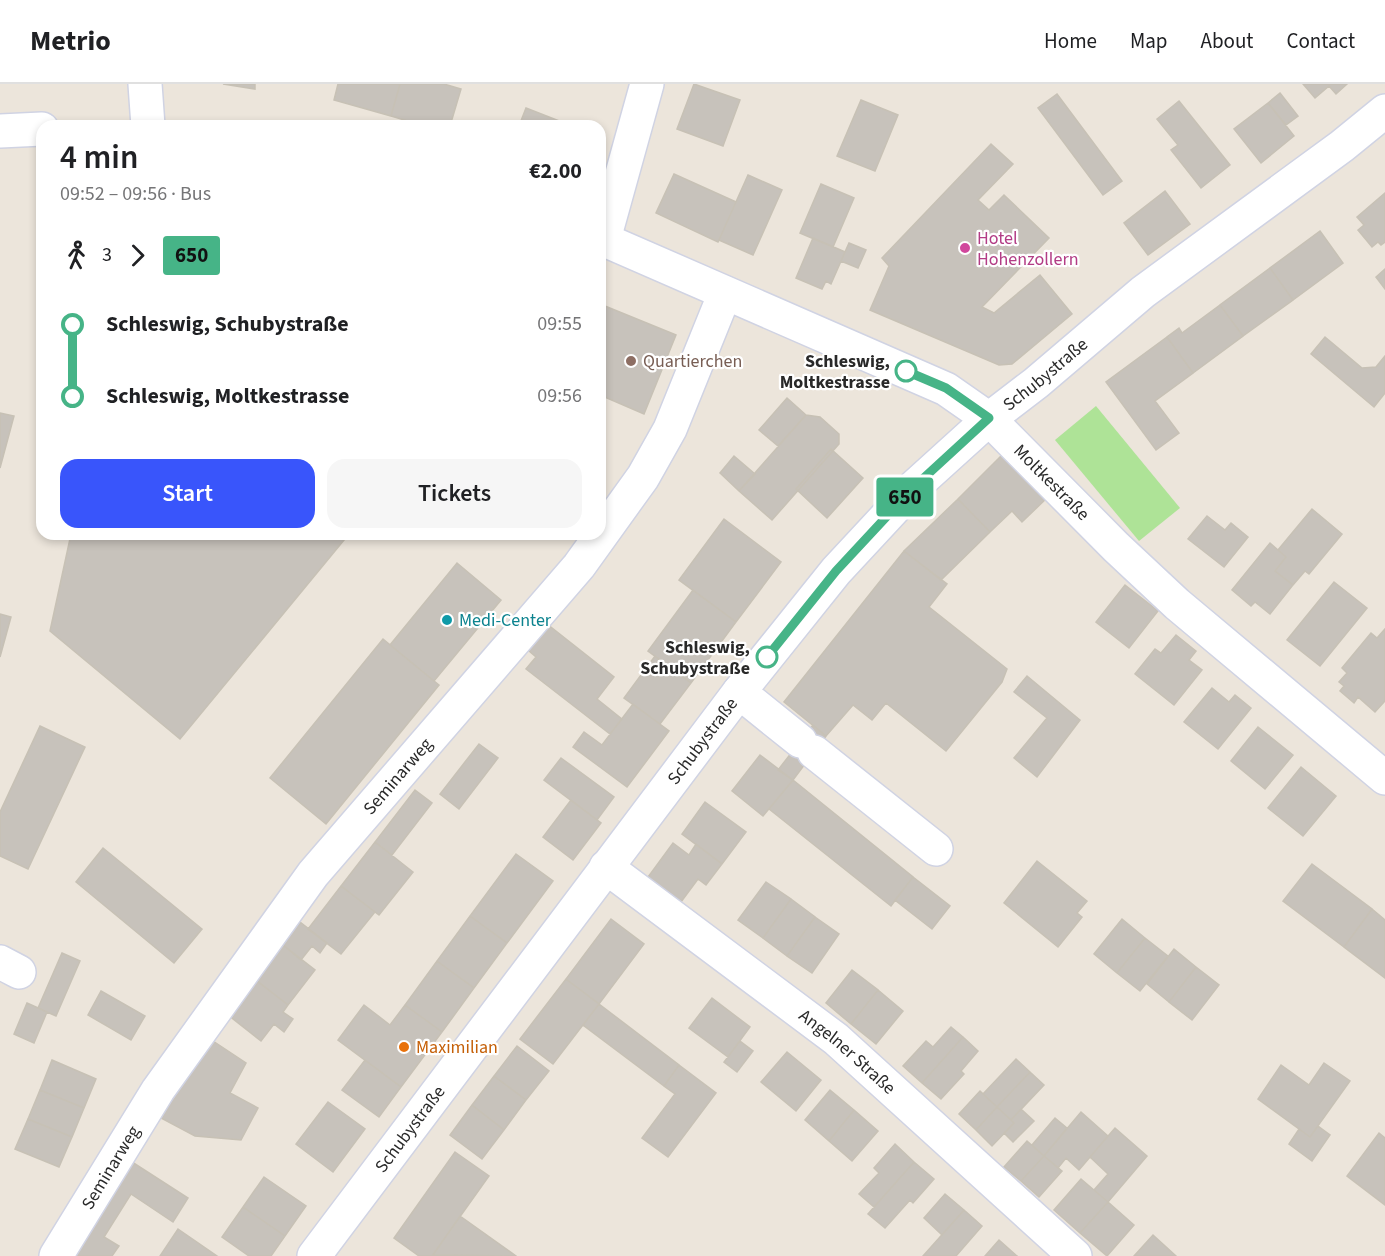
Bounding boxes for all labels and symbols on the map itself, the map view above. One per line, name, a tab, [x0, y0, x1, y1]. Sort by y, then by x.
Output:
place label: Hotel Hohenzollern	[977, 226, 1078, 272]
marker: Hotel Hohenzollern	[958, 241, 972, 255]
street label: Schubystraße	[998, 332, 1093, 417]
place label: Quartierchen	[643, 349, 742, 374]
place label: Schleswig, Moltkestrasse	[780, 349, 890, 395]
marker: Quartierchen	[624, 354, 638, 368]
marker: Schleswig, Moltkestrasse	[895, 360, 917, 382]
street label: Moltkestraße	[1008, 439, 1095, 526]
line badge: 650	[870, 478, 940, 516]
place label: Medi-Center	[459, 608, 552, 633]
marker: Medi-Center	[440, 613, 454, 627]
place label: Schleswig, Schubystraße	[640, 635, 750, 681]
marker: Schleswig, Schubystraße	[756, 646, 778, 668]
street label: Schubystraße	[662, 692, 744, 790]
street label: Seminarweg	[358, 733, 438, 820]
street label: Angelner Straße	[794, 1003, 901, 1100]
place label: Maximilian	[416, 1035, 498, 1060]
marker: Maximilian	[397, 1040, 411, 1054]
street label: Schubystraße	[369, 1081, 451, 1178]
street label: Seminarweg	[76, 1121, 146, 1214]

